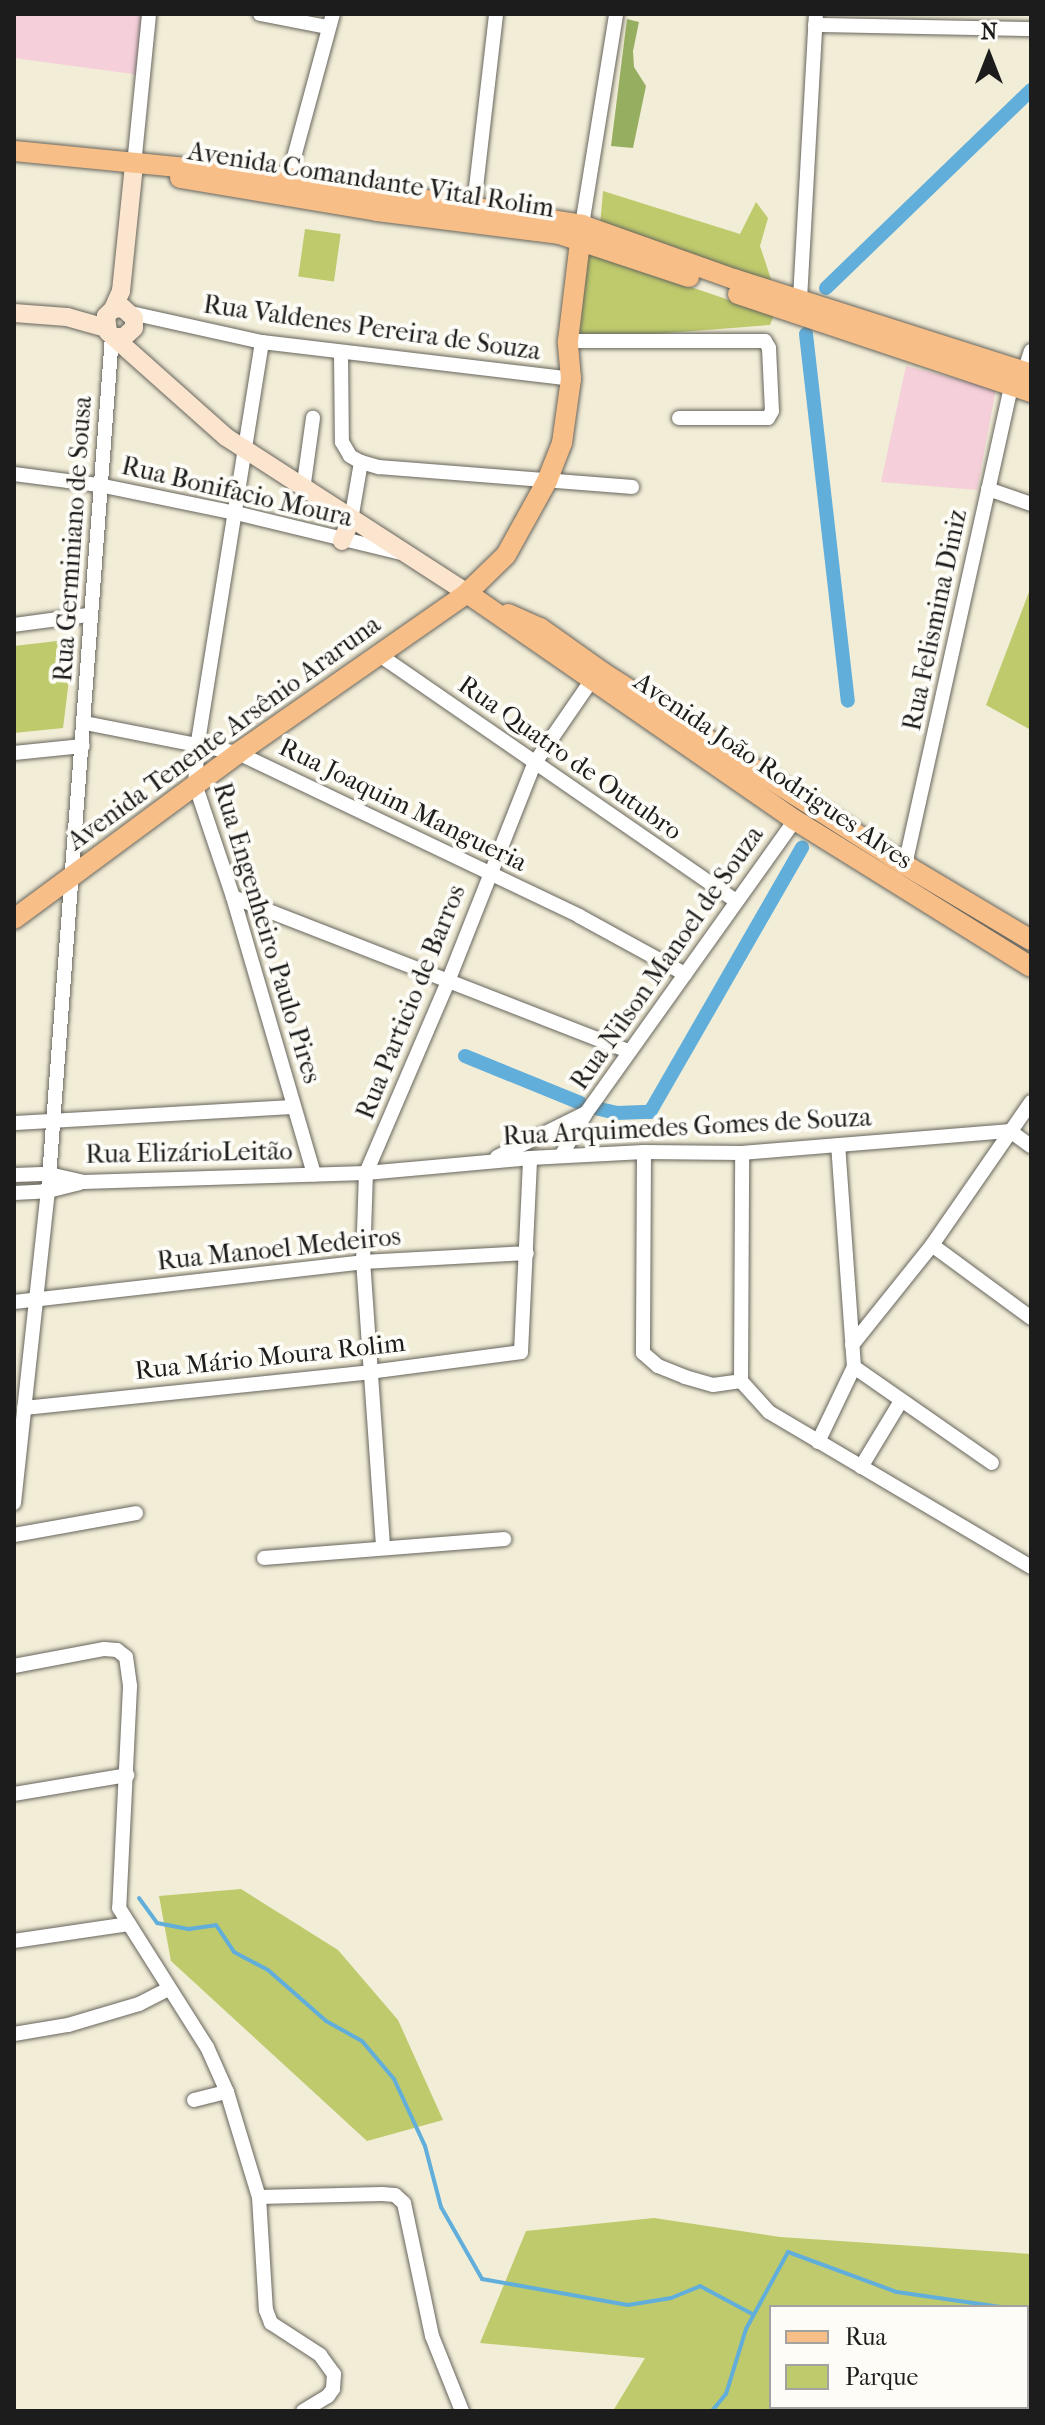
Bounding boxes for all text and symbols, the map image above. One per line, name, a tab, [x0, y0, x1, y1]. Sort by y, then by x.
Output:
north arrow	[949, 16, 1029, 96]
text: N	[981, 19, 997, 45]
street label: Avenida Comandante Vital Rolim	[186, 136, 556, 224]
street label: Rua Valdenes Pereira de Souza	[201, 289, 543, 367]
street label: Rua Germiniano de Sousa	[47, 395, 99, 683]
street label: Rua Bonifacio Moura	[119, 450, 355, 534]
street label: Rua Felismina Diniz	[896, 506, 974, 734]
street label: Avenida Tenente Arsênio Araruna	[61, 609, 387, 857]
street label: Avenida João Rodrigues Alves	[628, 666, 918, 876]
street label: Rua Quatro de Outubro	[452, 669, 688, 847]
street label: Rua Joaquim Mangueria	[274, 731, 532, 879]
street label: Rua Engenheiro Paulo Pires	[206, 779, 328, 1087]
street label: Rua Nilson Manoel de Souza	[564, 820, 770, 1096]
street label: Rua Particio de Barros	[350, 880, 472, 1124]
street label: Rua Arquimedes Gomes de Souza	[502, 1102, 872, 1152]
street label: Rua ElizárioLeitão	[85, 1136, 293, 1170]
street label: Rua Manoel Medeiros	[156, 1221, 402, 1277]
street label: Rua Mário Moura Rolim	[133, 1327, 407, 1387]
legend	[769, 2305, 1029, 2409]
text: Rua	[845, 2323, 887, 2351]
text: Parque	[845, 2363, 918, 2391]

